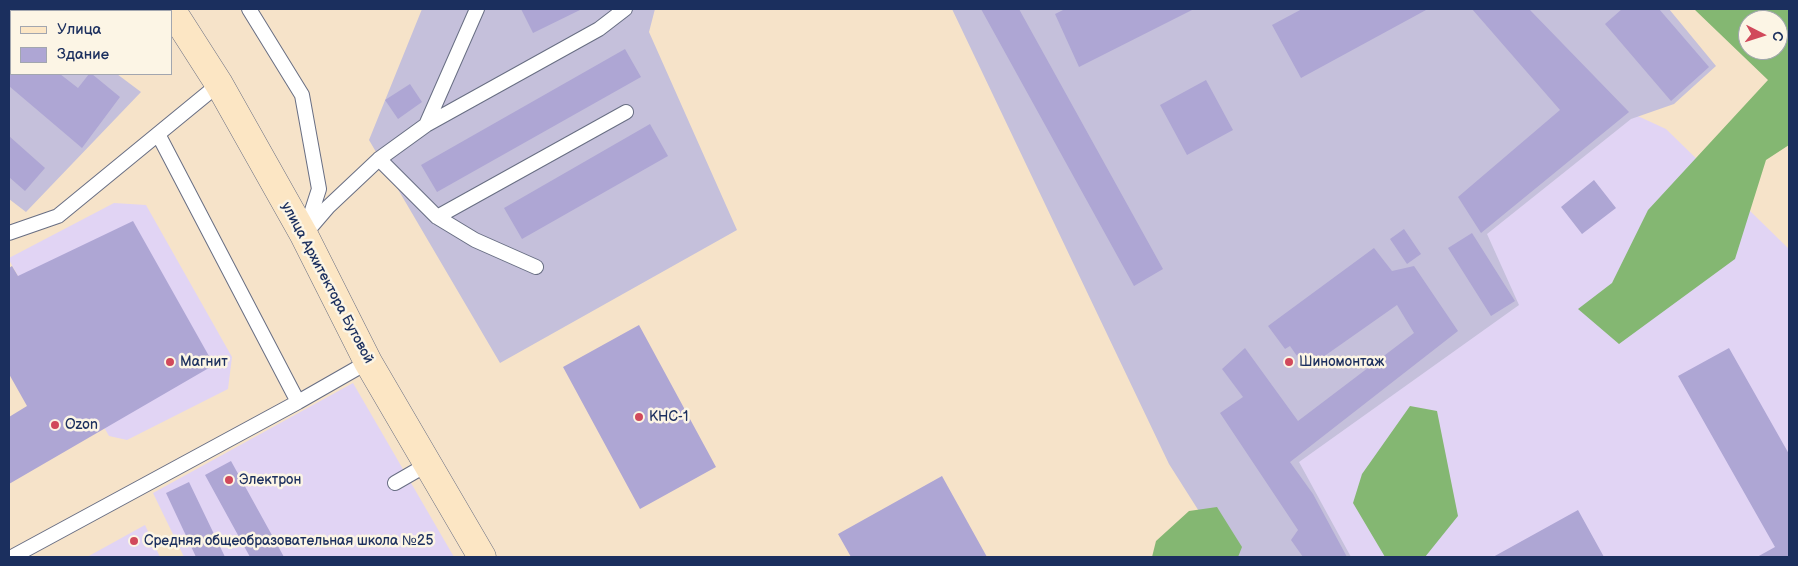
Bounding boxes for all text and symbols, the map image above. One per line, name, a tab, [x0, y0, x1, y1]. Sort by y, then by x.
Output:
legend	[10, 10, 172, 75]
north arrow	[1738, 10, 1788, 60]
text: Улица	[57, 20, 101, 39]
text: С	[1769, 31, 1786, 42]
text: Здание	[57, 45, 109, 64]
street label: улица Архитектора Бутовой	[277, 199, 377, 367]
place label: Магнит	[180, 354, 228, 370]
place label: Шиномонтаж	[1299, 354, 1384, 370]
marker: Магнит	[164, 356, 176, 368]
marker: Шиномонтаж	[1283, 356, 1295, 368]
place label: КНС-1	[649, 409, 688, 425]
marker: КНС-1	[633, 411, 645, 423]
place label: Ozon	[65, 417, 98, 433]
marker: Ozon	[49, 419, 61, 431]
place label: Электрон	[239, 472, 301, 488]
marker: Электрон	[223, 474, 235, 486]
place label: Средняя общеобразовательная школа №25	[144, 533, 433, 549]
marker: Средняя общеобразовательная школа №25	[128, 535, 140, 547]

